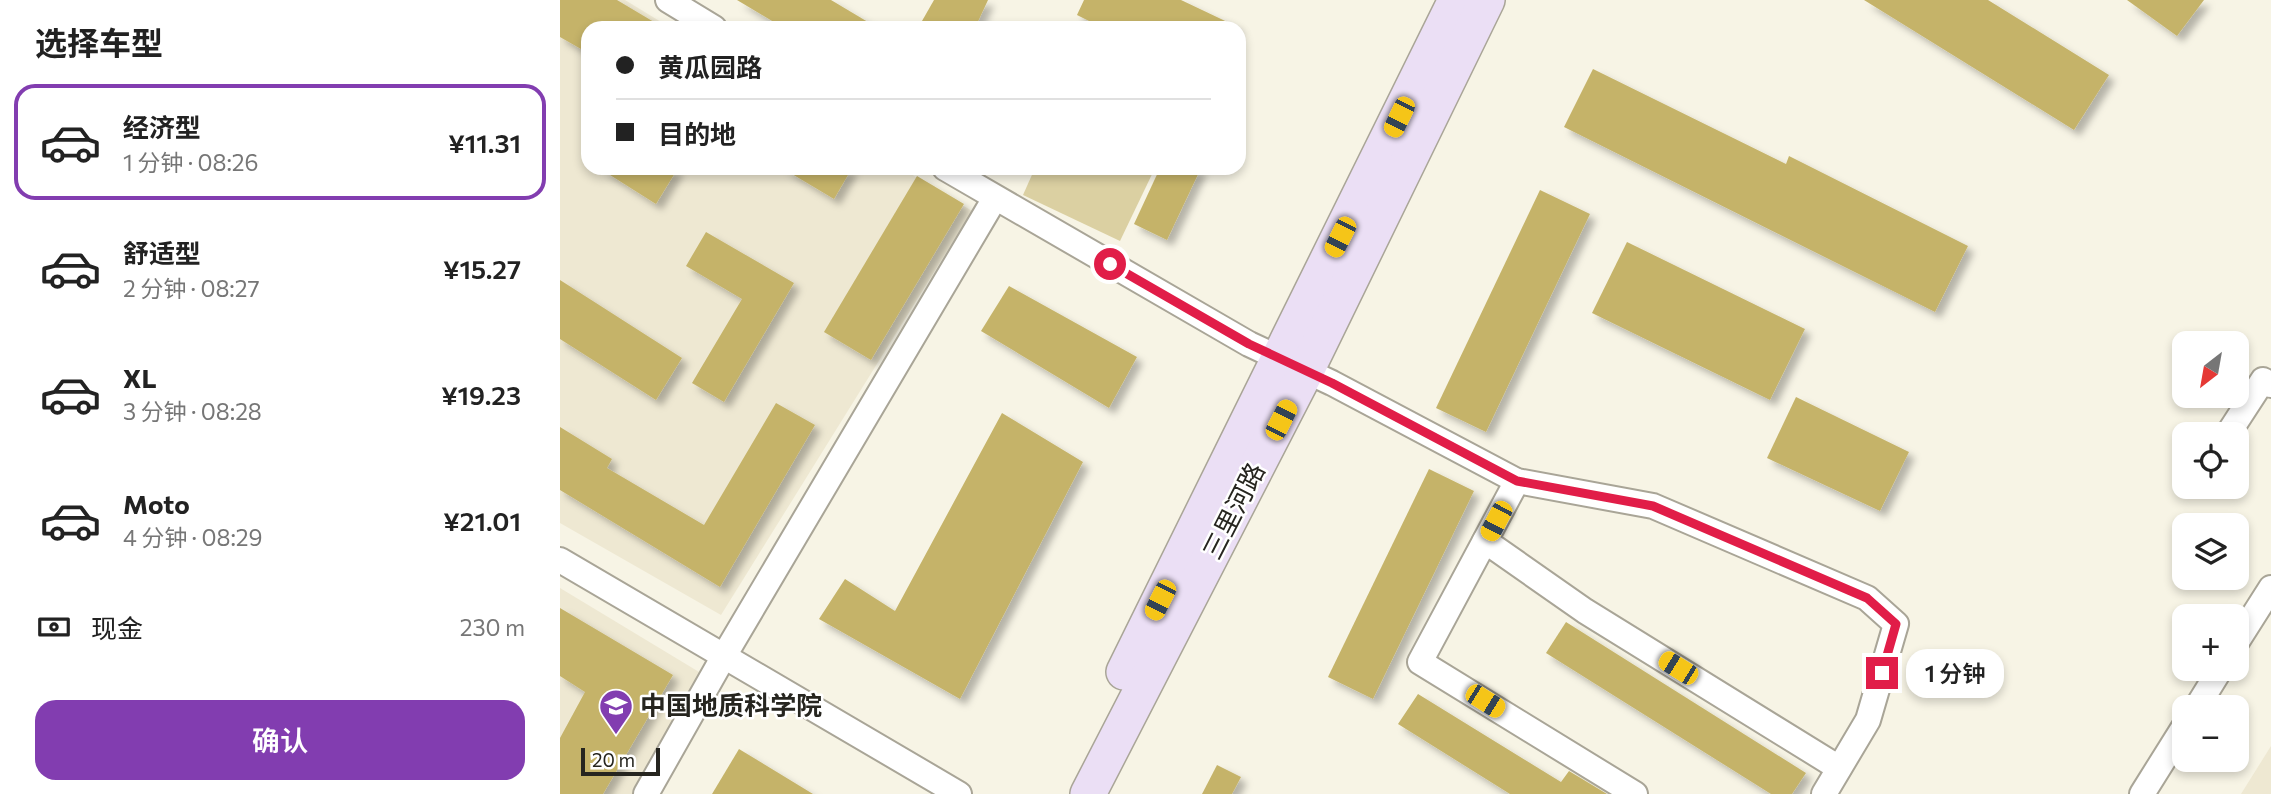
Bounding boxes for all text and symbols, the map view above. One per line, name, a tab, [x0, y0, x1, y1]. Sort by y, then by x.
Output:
text: 选择车型	[35, 22, 163, 62]
text: 黄瓜园路	[658, 51, 762, 82]
car	[1381, 94, 1418, 140]
icon: car	[39, 111, 102, 174]
text: 经济型	[123, 111, 201, 142]
text: 目的地	[658, 118, 736, 149]
text: ¥11.31	[448, 127, 521, 158]
text: 1 分钟 · 08:26	[123, 148, 259, 176]
car	[1322, 214, 1359, 260]
icon: car	[39, 237, 102, 300]
text: 舒适型	[123, 237, 201, 268]
route start	[1094, 248, 1126, 280]
text: ¥15.27	[443, 253, 521, 284]
text: 2 分钟 · 08:27	[123, 274, 260, 302]
north arrow	[2172, 331, 2249, 408]
map controls	[2172, 331, 2249, 772]
text: XL	[123, 362, 157, 393]
icon: car	[39, 363, 102, 426]
text: ¥19.23	[441, 379, 521, 410]
text: 3 分钟 · 08:28	[123, 397, 262, 425]
car	[1263, 397, 1300, 443]
button: locate	[2172, 422, 2249, 499]
street label: 三里河路	[1195, 457, 1270, 564]
text: Moto	[123, 488, 190, 519]
icon: car	[39, 489, 102, 552]
car	[1477, 498, 1516, 544]
text: ¥21.01	[443, 505, 521, 536]
button: layers	[2172, 513, 2249, 590]
text: 4 分钟 · 08:29	[123, 523, 263, 551]
car	[1142, 577, 1179, 623]
button: +	[2172, 604, 2249, 681]
icon: cash	[35, 608, 73, 646]
text: 现金	[91, 612, 143, 643]
text: 230 m	[460, 613, 525, 641]
car	[1655, 648, 1702, 688]
callout: 1 分钟	[1906, 648, 2004, 698]
route end	[1866, 657, 1898, 689]
text: 1 分钟	[1925, 659, 1985, 687]
car	[1462, 681, 1509, 721]
school or university icon: 中国地质科学院	[597, 687, 635, 736]
place label: 中国地质科学院	[640, 689, 822, 720]
button: −	[2172, 695, 2249, 772]
button: 确认	[35, 700, 525, 780]
scale bar	[581, 745, 660, 777]
text: 20 m	[592, 748, 635, 771]

